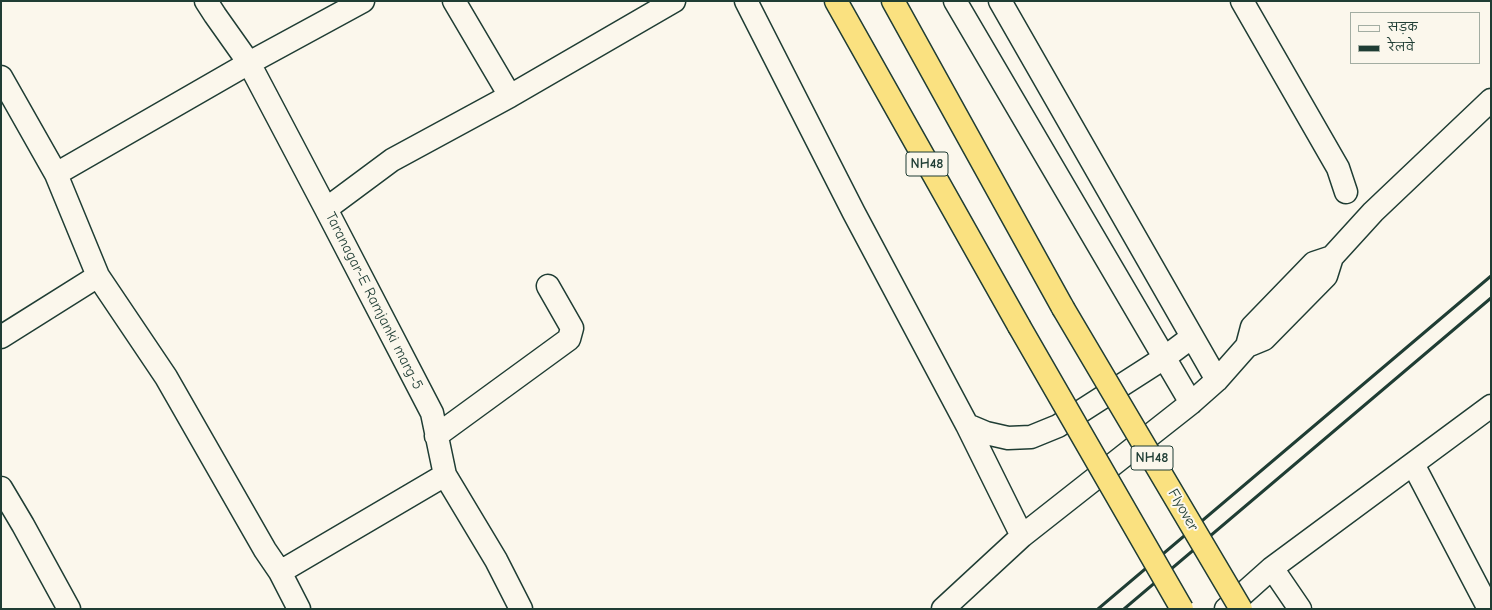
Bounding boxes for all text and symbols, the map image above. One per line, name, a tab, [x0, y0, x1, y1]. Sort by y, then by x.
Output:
legend	[1350, 12, 1480, 64]
text: सड़क	[1388, 20, 1418, 34]
text: रेलवे	[1388, 40, 1414, 54]
road number: NH48	[906, 152, 948, 176]
street label: Taranagar-E Ramjanki marg-5	[321, 209, 427, 393]
road number: NH48	[1131, 446, 1173, 470]
street label: Flyover	[1164, 486, 1202, 534]

